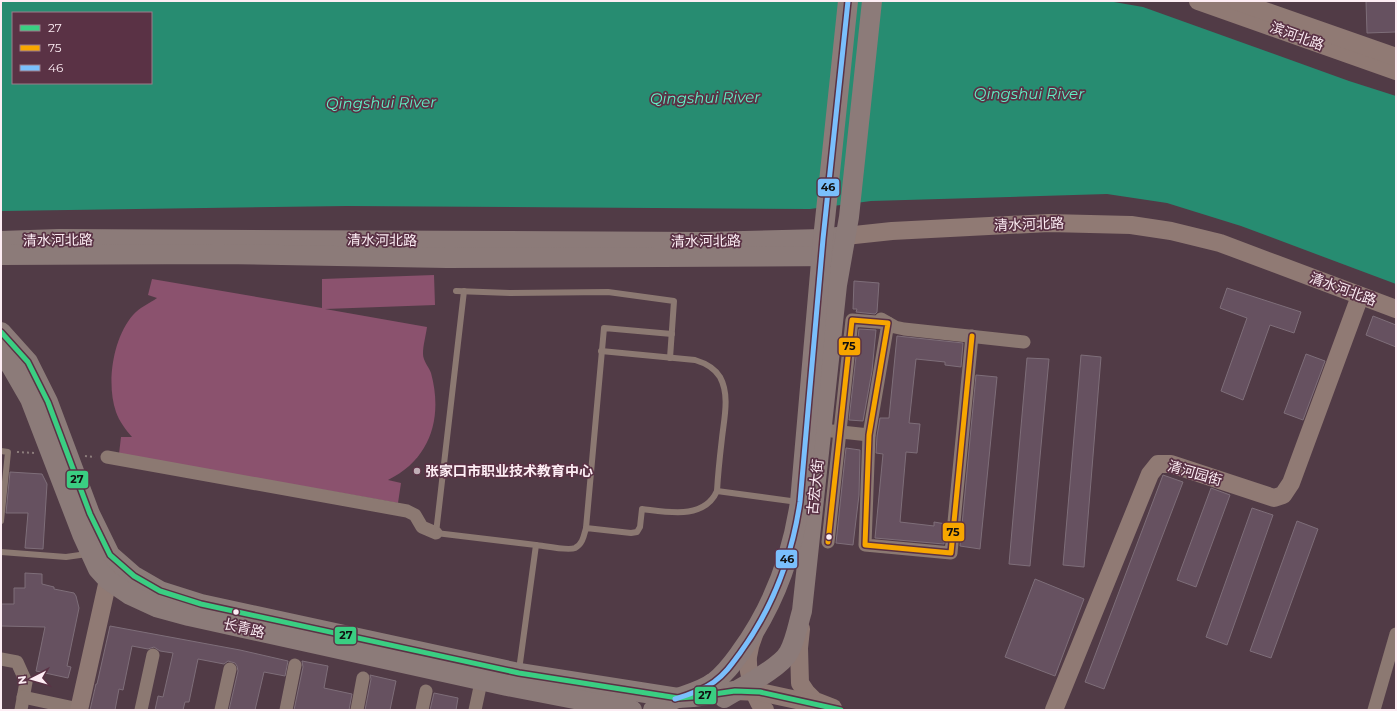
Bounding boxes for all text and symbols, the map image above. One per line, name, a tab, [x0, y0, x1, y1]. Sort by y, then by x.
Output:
legend	[12, 12, 152, 84]
street label: 滨河北路	[1268, 18, 1326, 54]
text: 27	[48, 20, 62, 35]
text: 75	[48, 40, 62, 55]
text: 46	[48, 60, 63, 75]
water label: Qingshui River	[974, 84, 1085, 103]
water label: Qingshui River	[650, 87, 761, 108]
water label: Qingshui River	[326, 92, 437, 113]
line badge: 46	[817, 178, 840, 197]
text: 46	[821, 180, 835, 194]
street label: 清水河北路	[994, 214, 1064, 234]
street label: 清水河北路	[23, 230, 93, 250]
street label: 清水河北路	[347, 230, 417, 250]
street label: 清水河北路	[671, 231, 741, 251]
street label: 清水河北路	[1307, 269, 1379, 309]
line badge: 75	[838, 337, 861, 356]
text: 75	[842, 339, 856, 353]
street label: 清河园街	[1166, 457, 1224, 489]
street label: 古宏大街	[803, 458, 827, 516]
place label: 张家口市职业技术教育中心	[425, 462, 593, 480]
marker: 张家口市职业技术教育中心	[412, 466, 422, 476]
line badge: 27	[66, 470, 89, 489]
text: 27	[70, 472, 84, 486]
line badge: 75	[942, 522, 965, 542]
text: 75	[946, 525, 960, 539]
unlabelled marker	[824, 532, 834, 542]
line badge: 46	[775, 549, 798, 569]
text: 46	[780, 552, 794, 566]
unlabelled marker	[231, 607, 241, 617]
street label: 长青路	[222, 615, 266, 641]
line badge: 27	[334, 626, 357, 645]
text: 27	[339, 628, 353, 642]
north arrow	[12, 659, 52, 699]
text: N	[15, 675, 29, 685]
line badge: 27	[694, 686, 717, 705]
text: 27	[698, 688, 712, 702]

